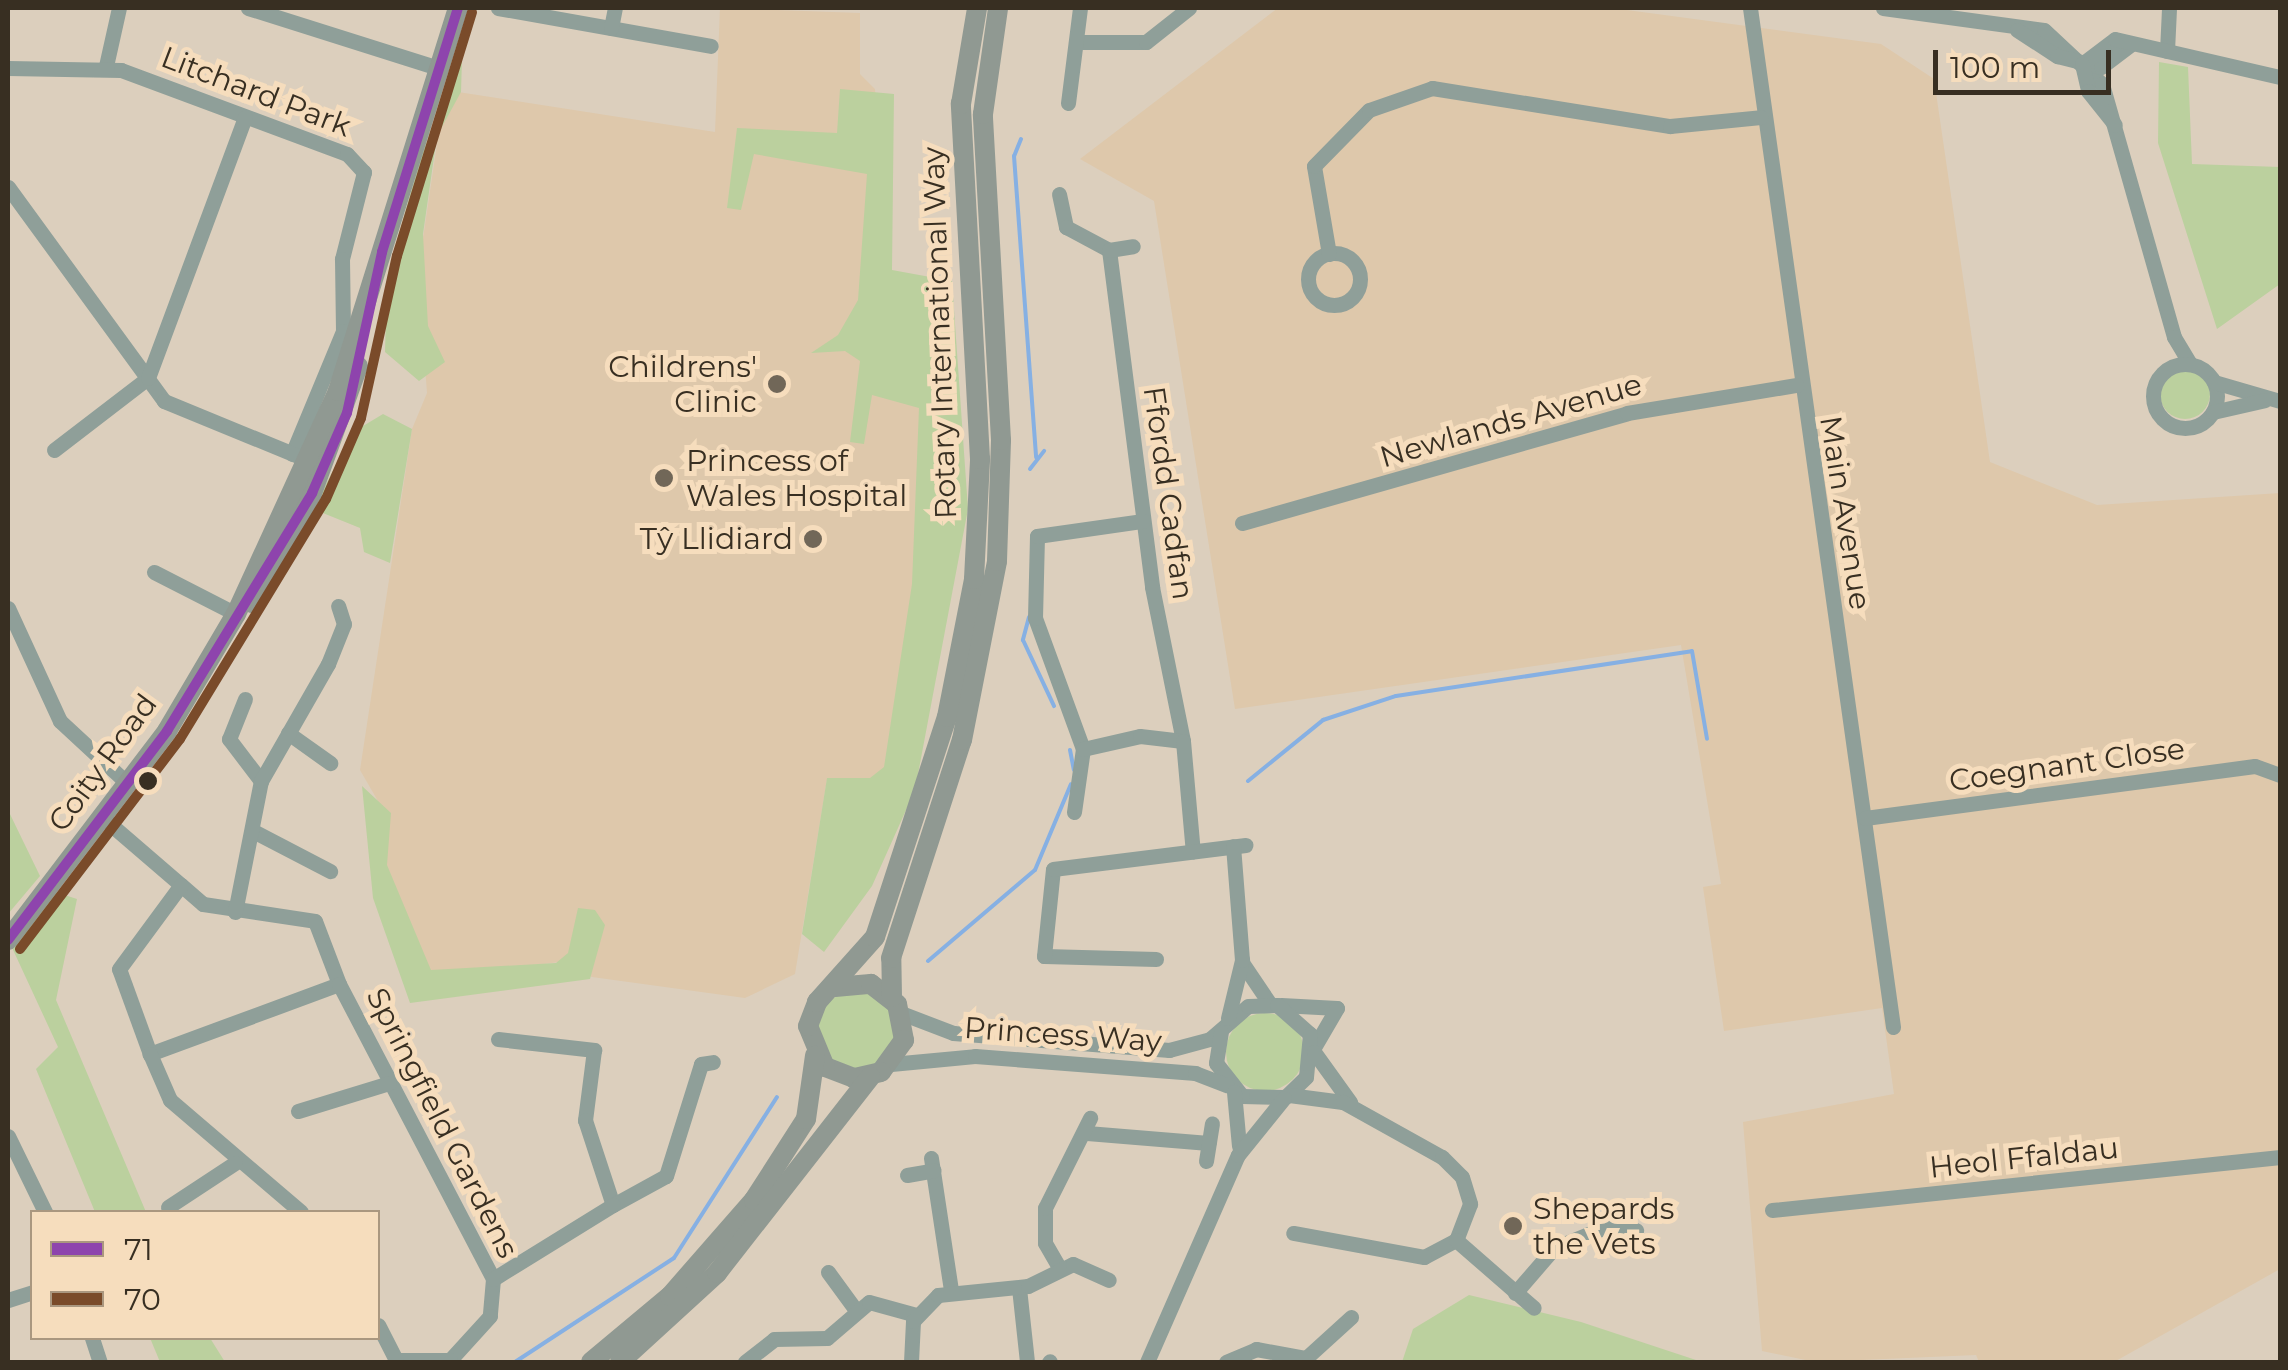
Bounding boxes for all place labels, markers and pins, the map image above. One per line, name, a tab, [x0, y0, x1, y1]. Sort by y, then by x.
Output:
place label: Childrens' Clinic	[608, 349, 757, 420]
marker: Childrens' Clinic	[766, 373, 788, 395]
place label: Princess of Wales Hospital	[686, 443, 907, 514]
marker: Princess of Wales Hospital	[651, 465, 677, 491]
place label: Tŷ Llidiard	[640, 521, 793, 557]
marker: Tŷ Llidiard	[802, 528, 824, 550]
unlabelled marker	[138, 771, 158, 791]
place label: Shepards the Vets	[1533, 1191, 1674, 1262]
marker: Shepards the Vets	[1502, 1215, 1524, 1237]

